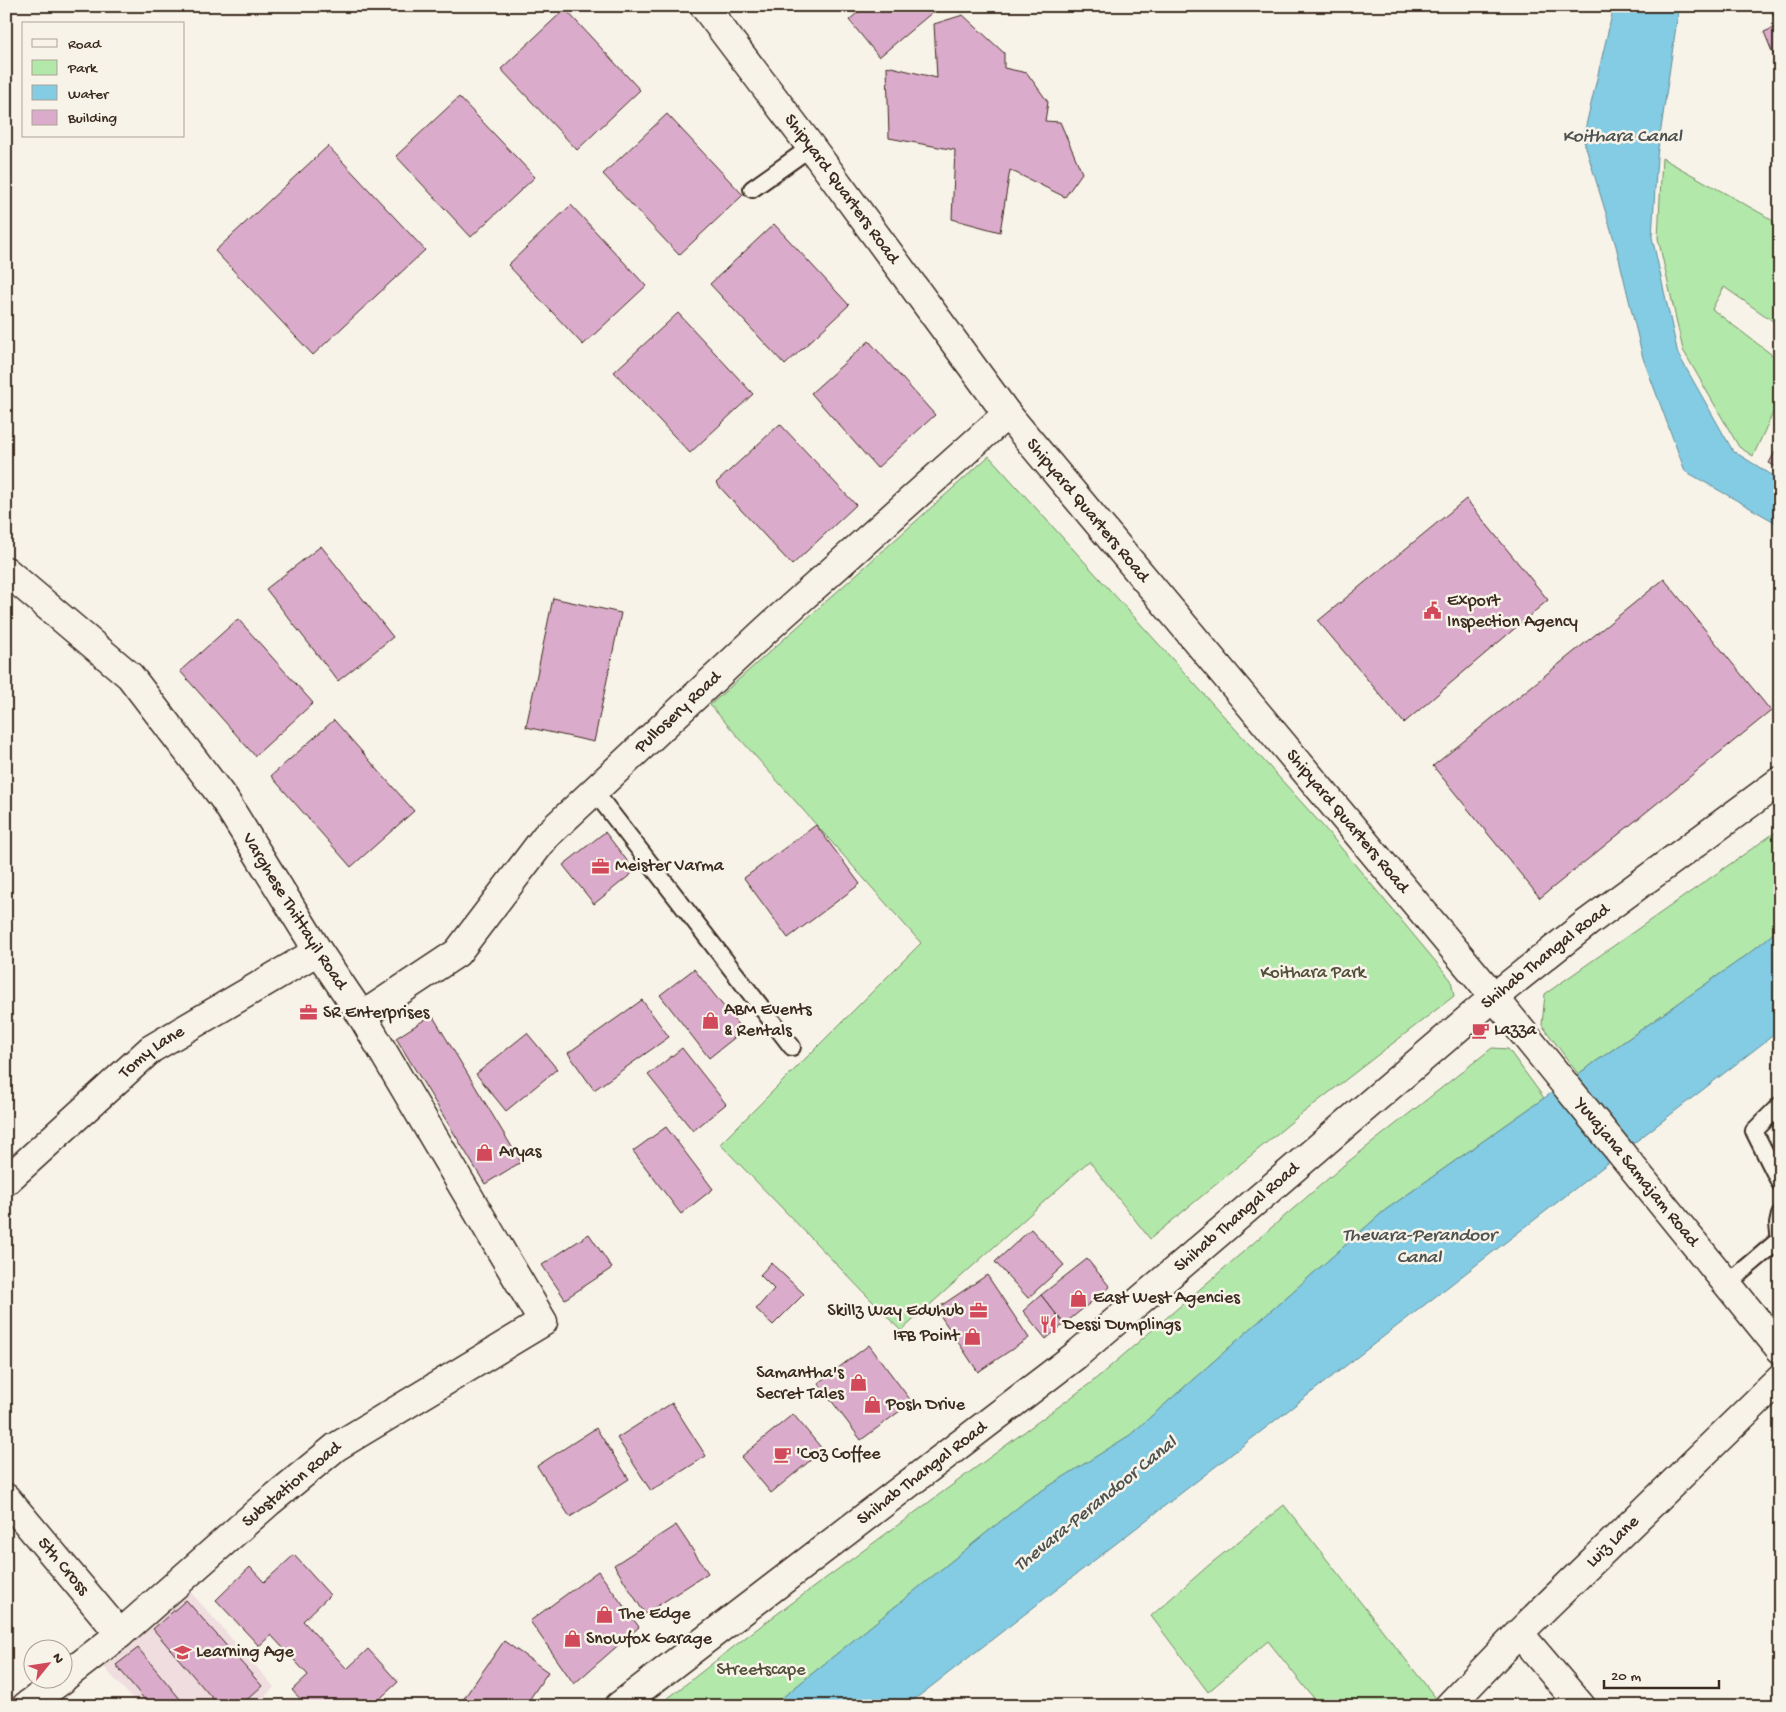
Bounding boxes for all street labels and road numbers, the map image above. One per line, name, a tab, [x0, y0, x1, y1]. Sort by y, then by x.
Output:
street label: Shipyard Quarters Road	[779, 110, 905, 269]
street label: Shipyard Quarters Road	[1022, 434, 1155, 588]
street label: Pullosery Road	[630, 666, 727, 758]
street label: Shipyard Quarters Road	[1281, 745, 1414, 899]
street label: Varghese Thittayil Road	[237, 828, 353, 995]
street label: Shihab Thangal Road	[1477, 898, 1615, 1014]
street label: Tomy Lane	[114, 1021, 189, 1084]
street label: Yuvajana Samajam Road	[1569, 1092, 1704, 1252]
street label: Shihab Thangal Road	[1170, 1157, 1305, 1277]
street label: Shihab Thangal Road	[853, 1416, 992, 1530]
street label: Substation Road	[238, 1437, 347, 1533]
street label: Luiz Lane	[1582, 1511, 1644, 1572]
street label: 5th Cross	[33, 1533, 94, 1601]

